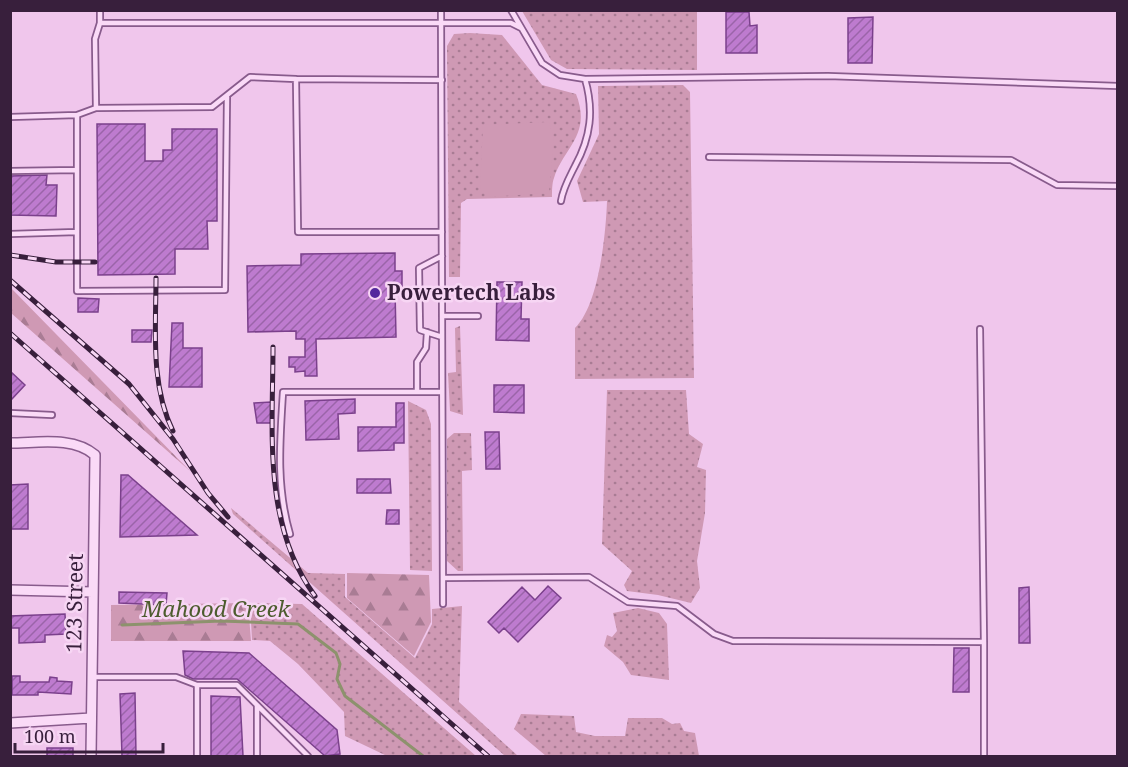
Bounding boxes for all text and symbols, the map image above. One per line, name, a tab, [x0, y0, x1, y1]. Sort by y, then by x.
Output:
place label: Powertech Labs	[387, 278, 555, 306]
marker: Powertech Labs	[368, 286, 382, 300]
street label: 123 Street	[59, 553, 89, 653]
water label: Mahood Creek	[141, 593, 292, 623]
scale bar	[15, 716, 164, 754]
text: 100 m	[24, 724, 76, 748]

